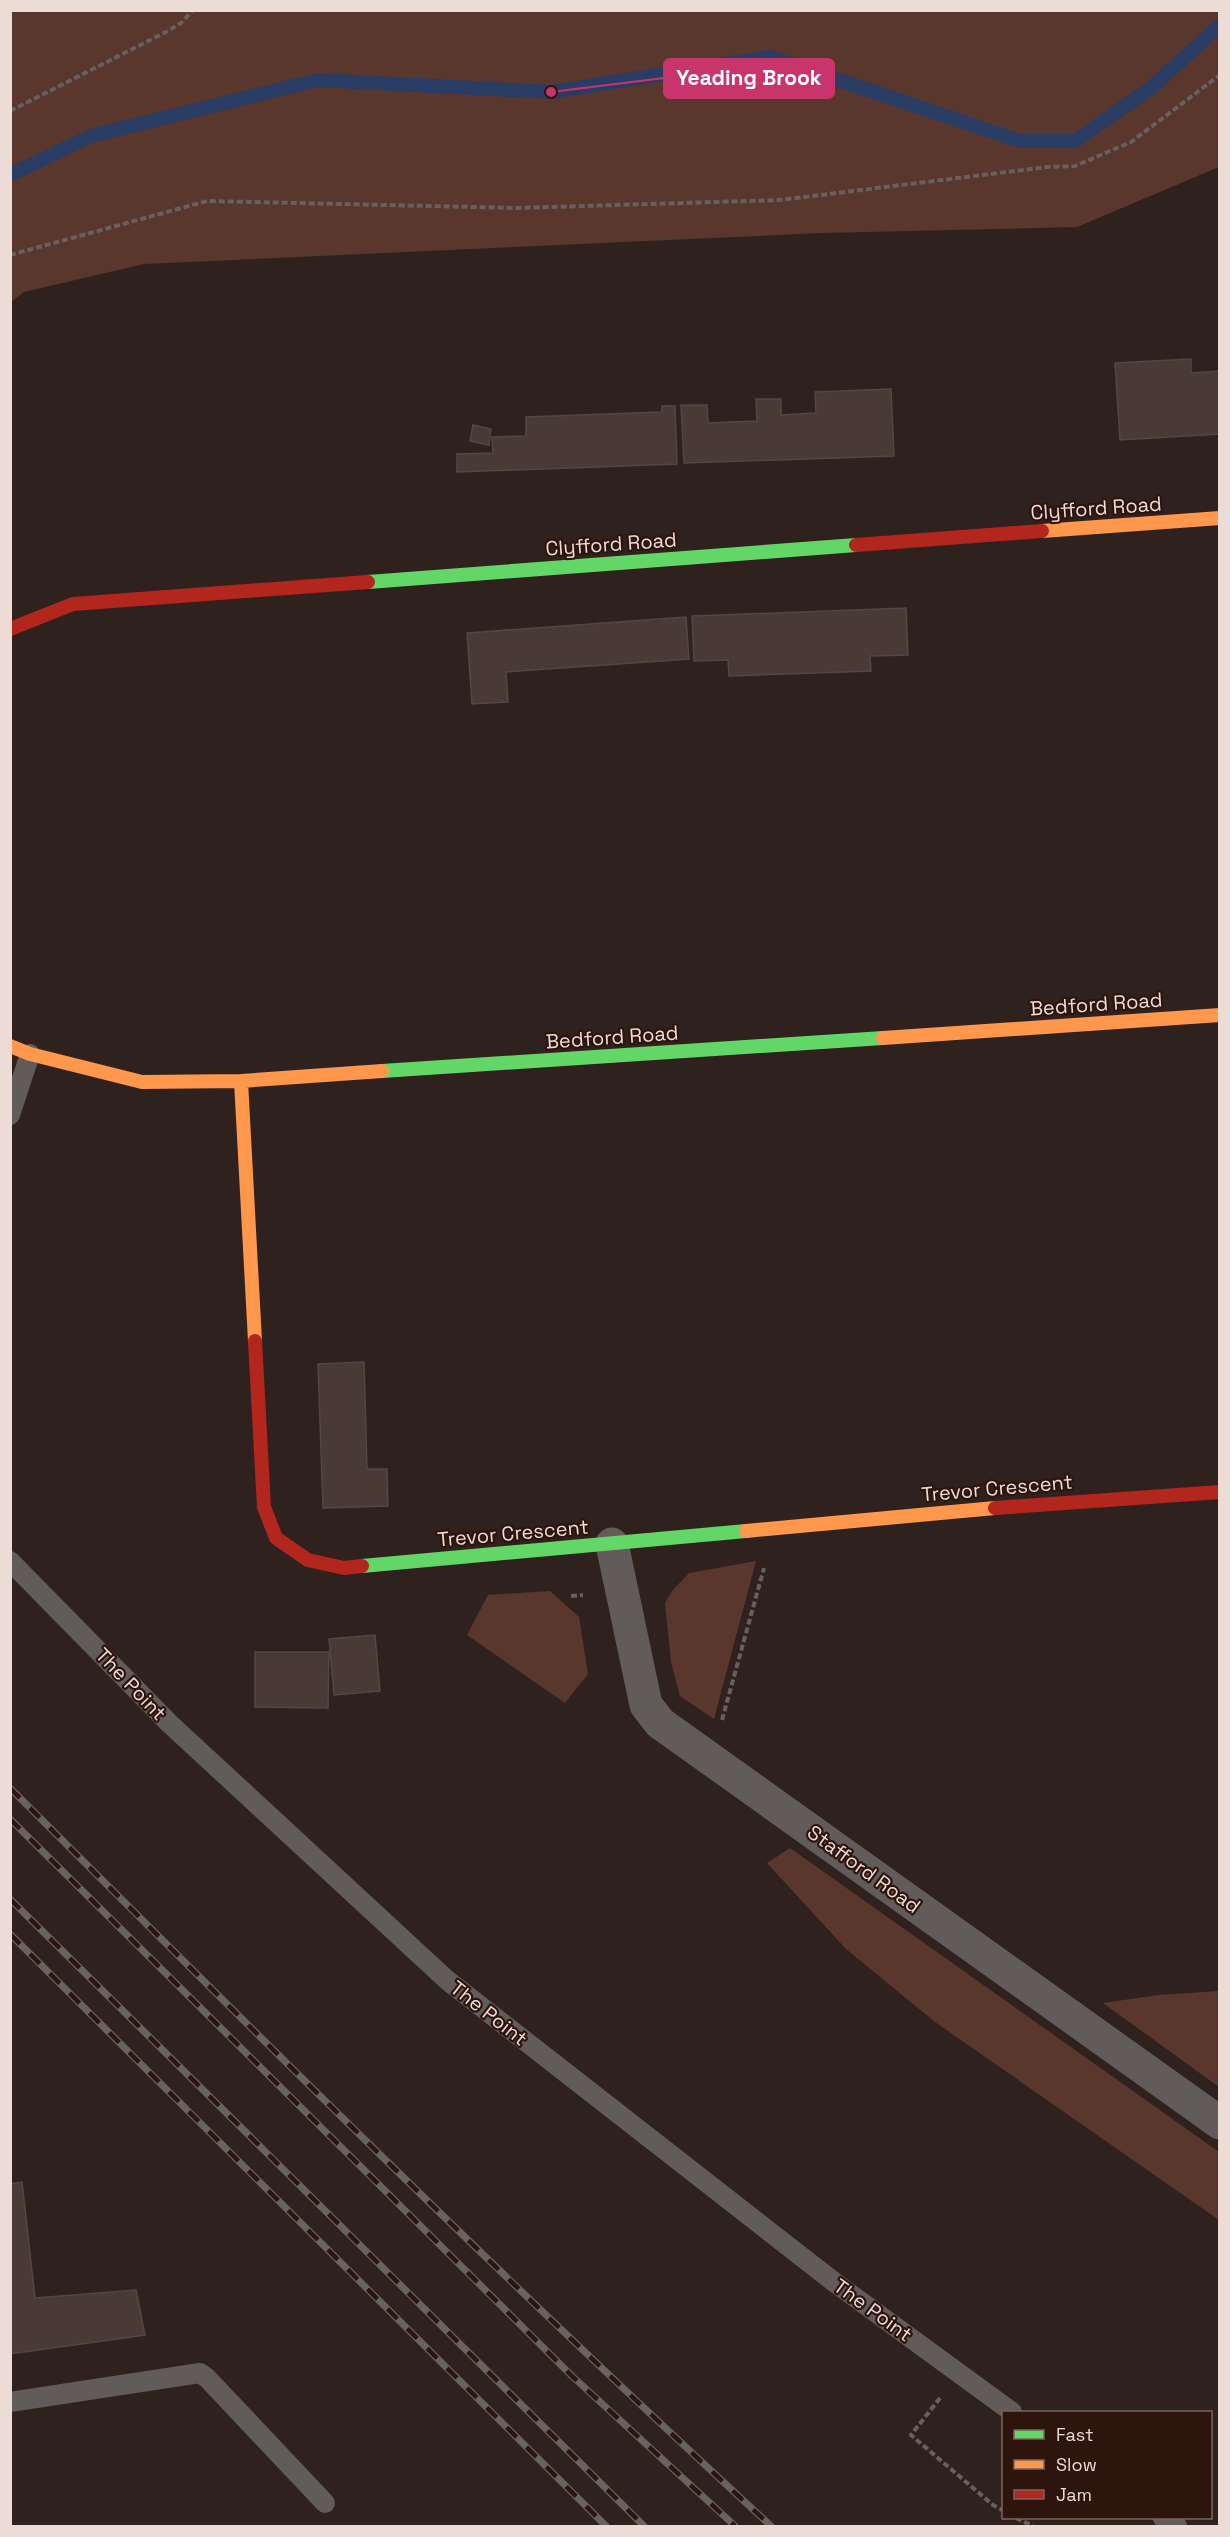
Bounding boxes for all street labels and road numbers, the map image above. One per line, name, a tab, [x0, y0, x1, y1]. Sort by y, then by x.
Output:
street label: Clyfford Road	[1030, 490, 1162, 526]
street label: Clyfford Road	[545, 526, 677, 562]
street label: Bedford Road	[1029, 986, 1163, 1022]
street label: Bedford Road	[545, 1019, 679, 1055]
street label: Trevor Crescent	[920, 1468, 1074, 1508]
street label: Trevor Crescent	[436, 1513, 590, 1553]
street label: The Point	[90, 1642, 172, 1726]
street label: Stafford Road	[802, 1819, 926, 1919]
street label: The Point	[445, 1975, 533, 2051]
street label: The Point	[828, 2273, 918, 2347]

